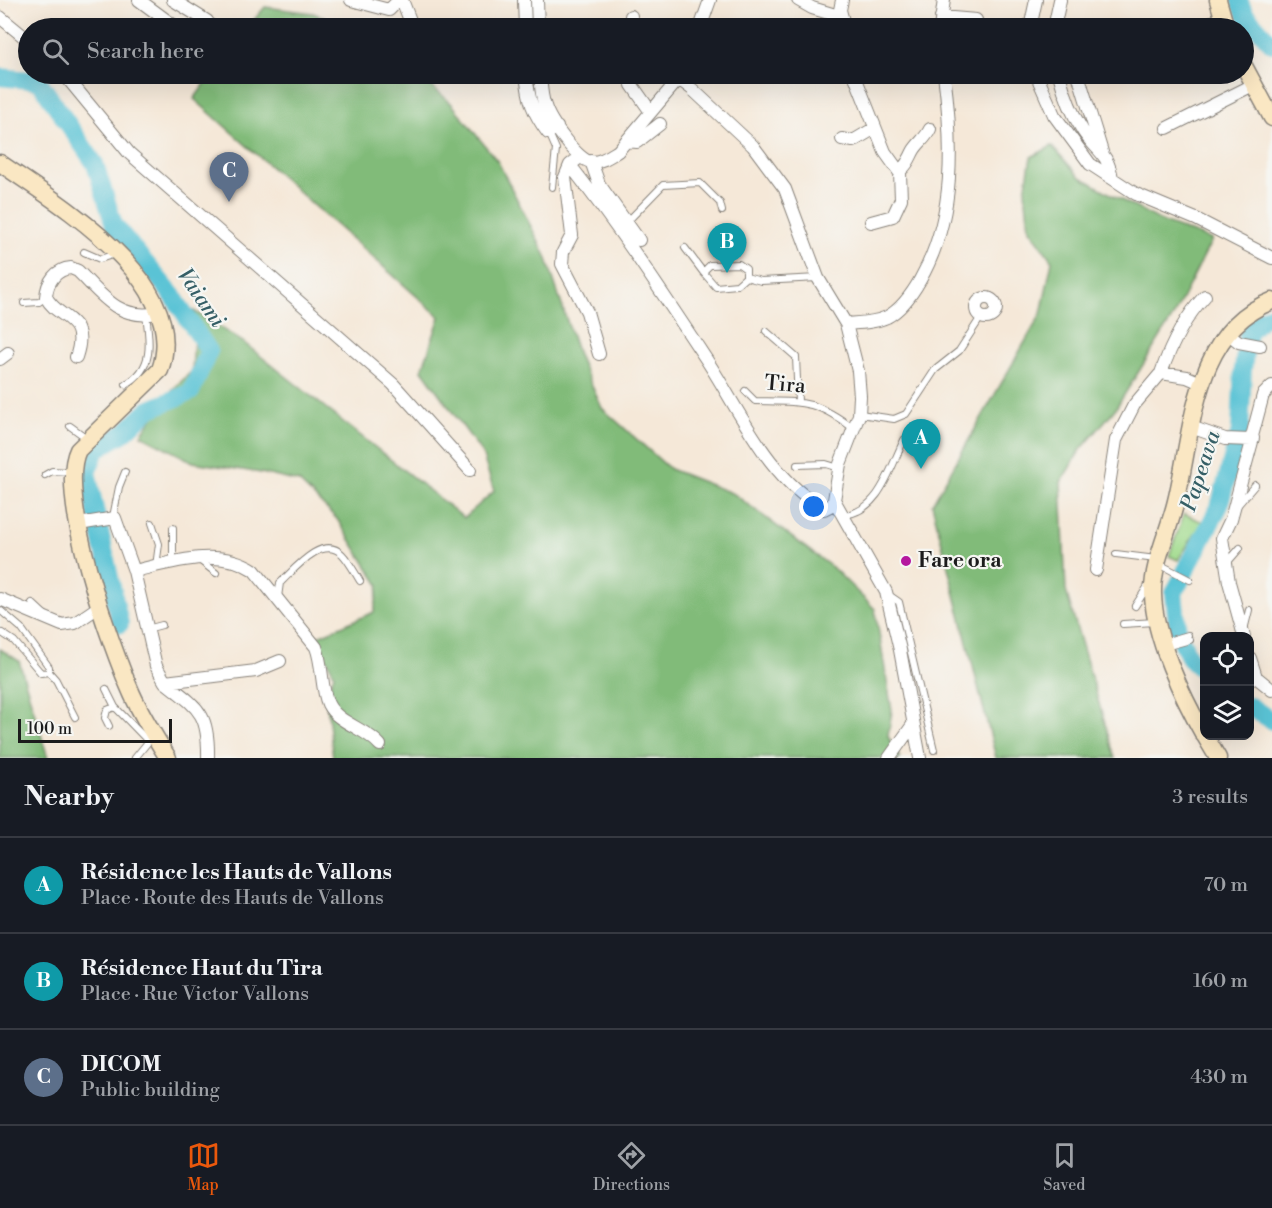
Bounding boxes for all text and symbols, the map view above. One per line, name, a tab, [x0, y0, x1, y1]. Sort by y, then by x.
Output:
search box	[18, 18, 1254, 84]
icon: search	[39, 35, 72, 68]
text: Search here	[87, 38, 204, 65]
pin: C	[210, 152, 248, 202]
pin: B	[708, 224, 746, 273]
water label: Vaiami	[171, 263, 231, 333]
street label: Tira	[763, 370, 807, 400]
pin: A	[902, 420, 940, 469]
water label: Papeava	[1175, 427, 1227, 516]
your location	[799, 492, 828, 521]
place label: Fare ora	[918, 548, 1002, 574]
marker: Fare ora	[899, 554, 913, 568]
map controls	[1200, 632, 1254, 740]
button: locate	[1200, 632, 1254, 686]
button: layers	[1200, 686, 1254, 740]
scale bar	[18, 716, 172, 744]
text: 100 m	[27, 719, 72, 739]
text: Nearby	[24, 781, 114, 813]
text: 3 results	[1172, 785, 1248, 810]
text: Résidence les Hauts de Vallons	[81, 859, 392, 886]
text: A	[36, 873, 51, 898]
text: 70 m	[1204, 873, 1248, 898]
text: Place · Route des Hauts de Vallons	[81, 886, 384, 911]
text: Résidence Haut du Tira	[81, 955, 323, 982]
text: B	[36, 969, 51, 994]
text: 160 m	[1193, 969, 1248, 994]
text: Place · Rue Victor Vallons	[81, 982, 309, 1007]
text: DICOM	[81, 1051, 161, 1078]
text: C	[36, 1065, 51, 1090]
text: 430 m	[1190, 1065, 1248, 1090]
text: Public building	[81, 1078, 220, 1103]
tab: Map	[187, 1139, 220, 1195]
tab: Directions	[593, 1139, 670, 1195]
tab: Saved	[1043, 1139, 1085, 1195]

